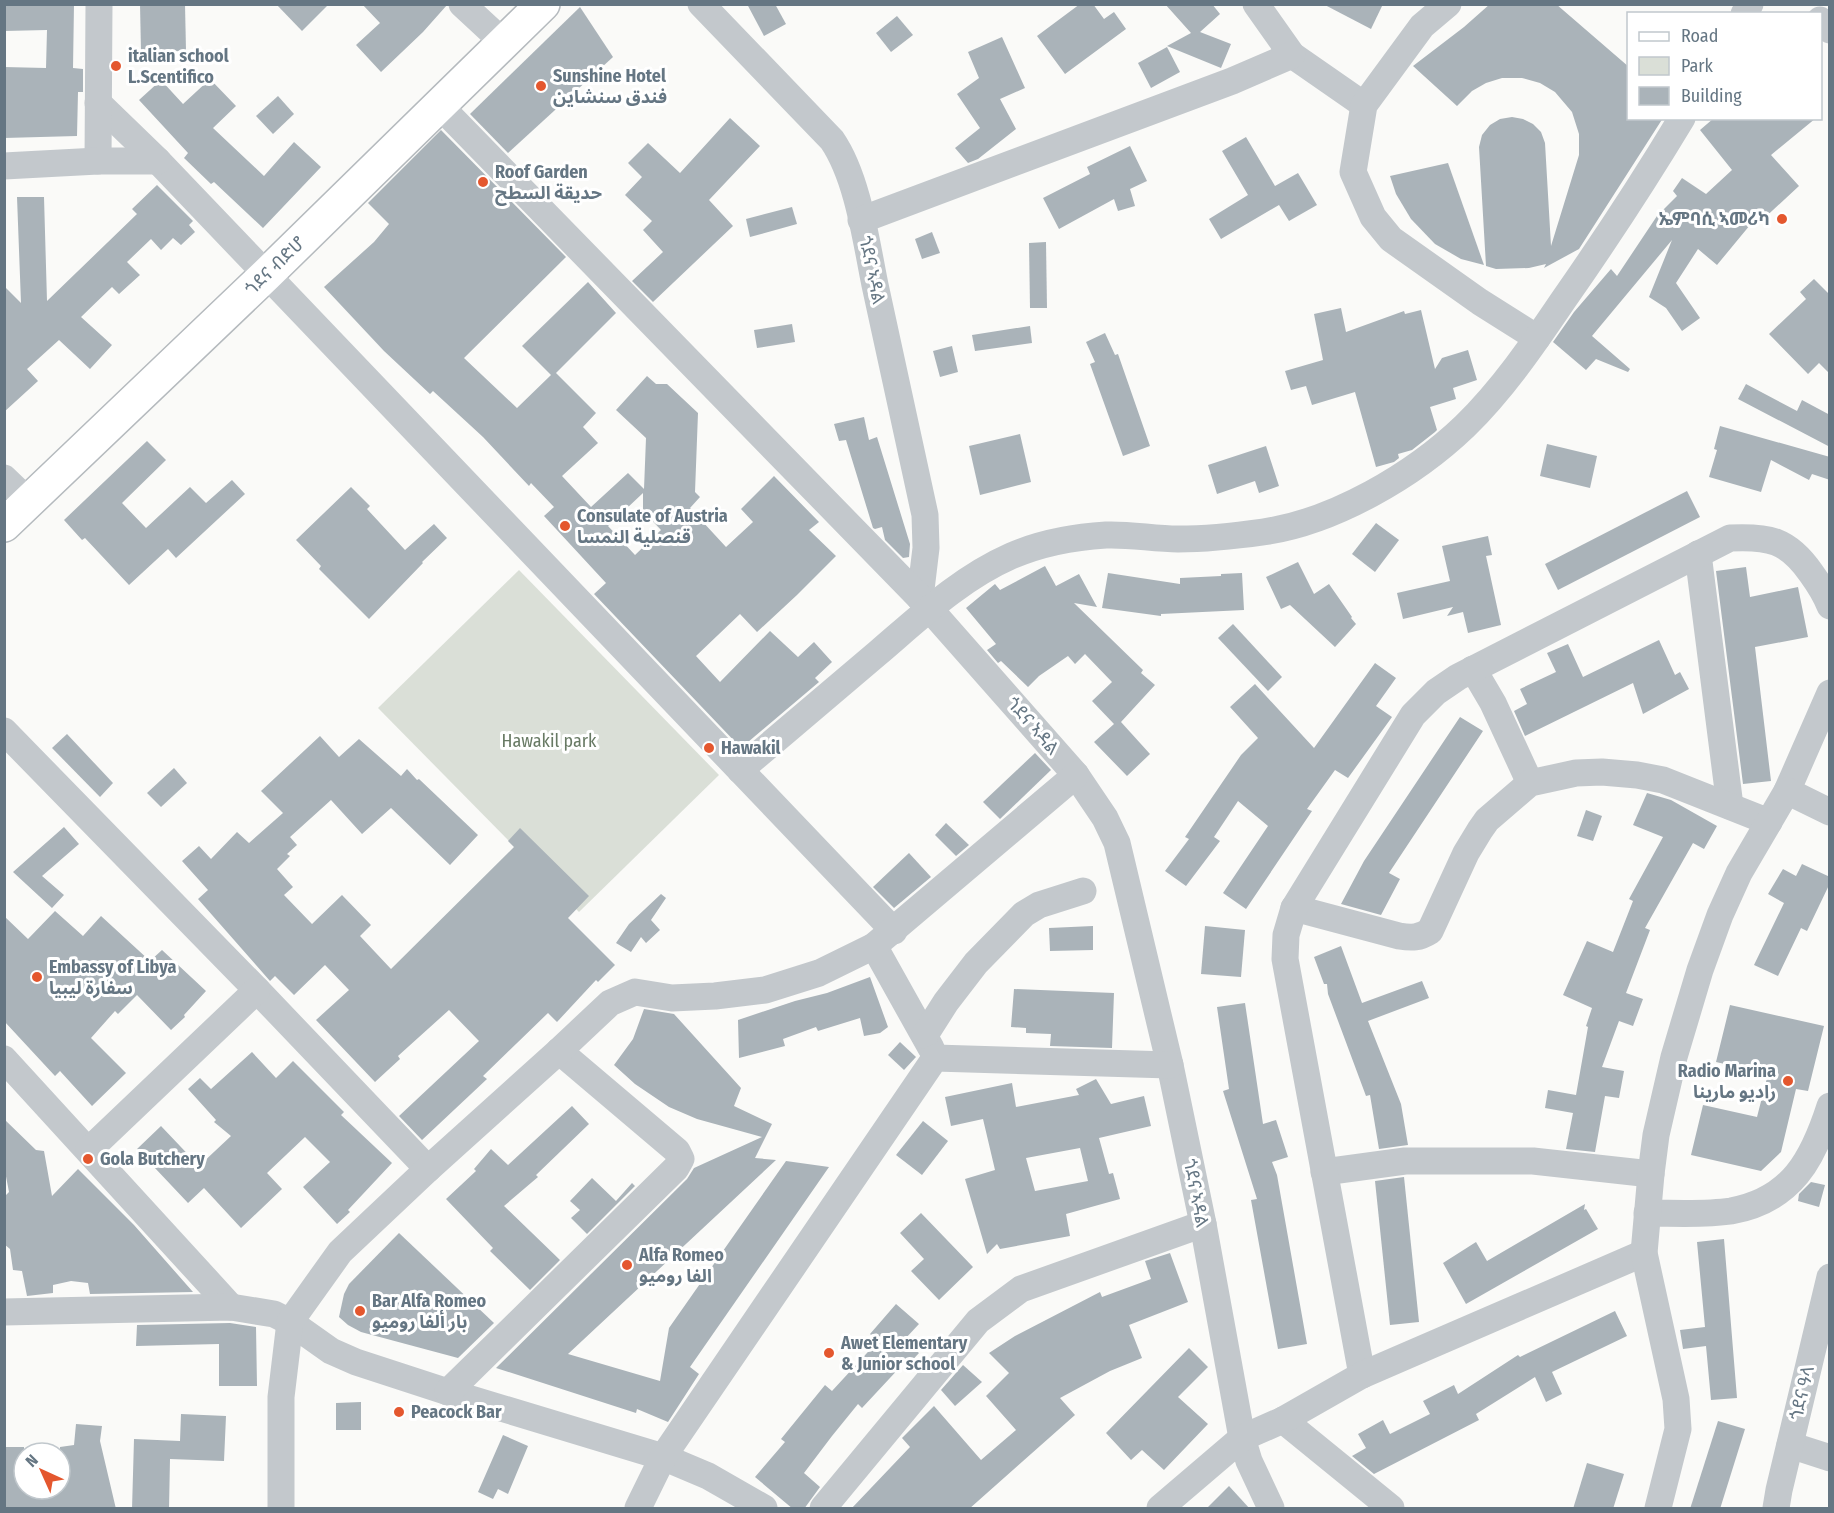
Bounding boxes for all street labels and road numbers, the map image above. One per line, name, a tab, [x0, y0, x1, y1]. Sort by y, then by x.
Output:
street label: ጎደና ብድሆ	[241, 232, 310, 300]
street label: ጎደና ኣዳል	[854, 234, 890, 306]
street label: ጎደና ኣዳል	[1002, 693, 1064, 759]
street label: ጎደና ኣዳል	[1179, 1157, 1213, 1229]
street label: ጎደና ዓላ	[1785, 1364, 1819, 1422]

